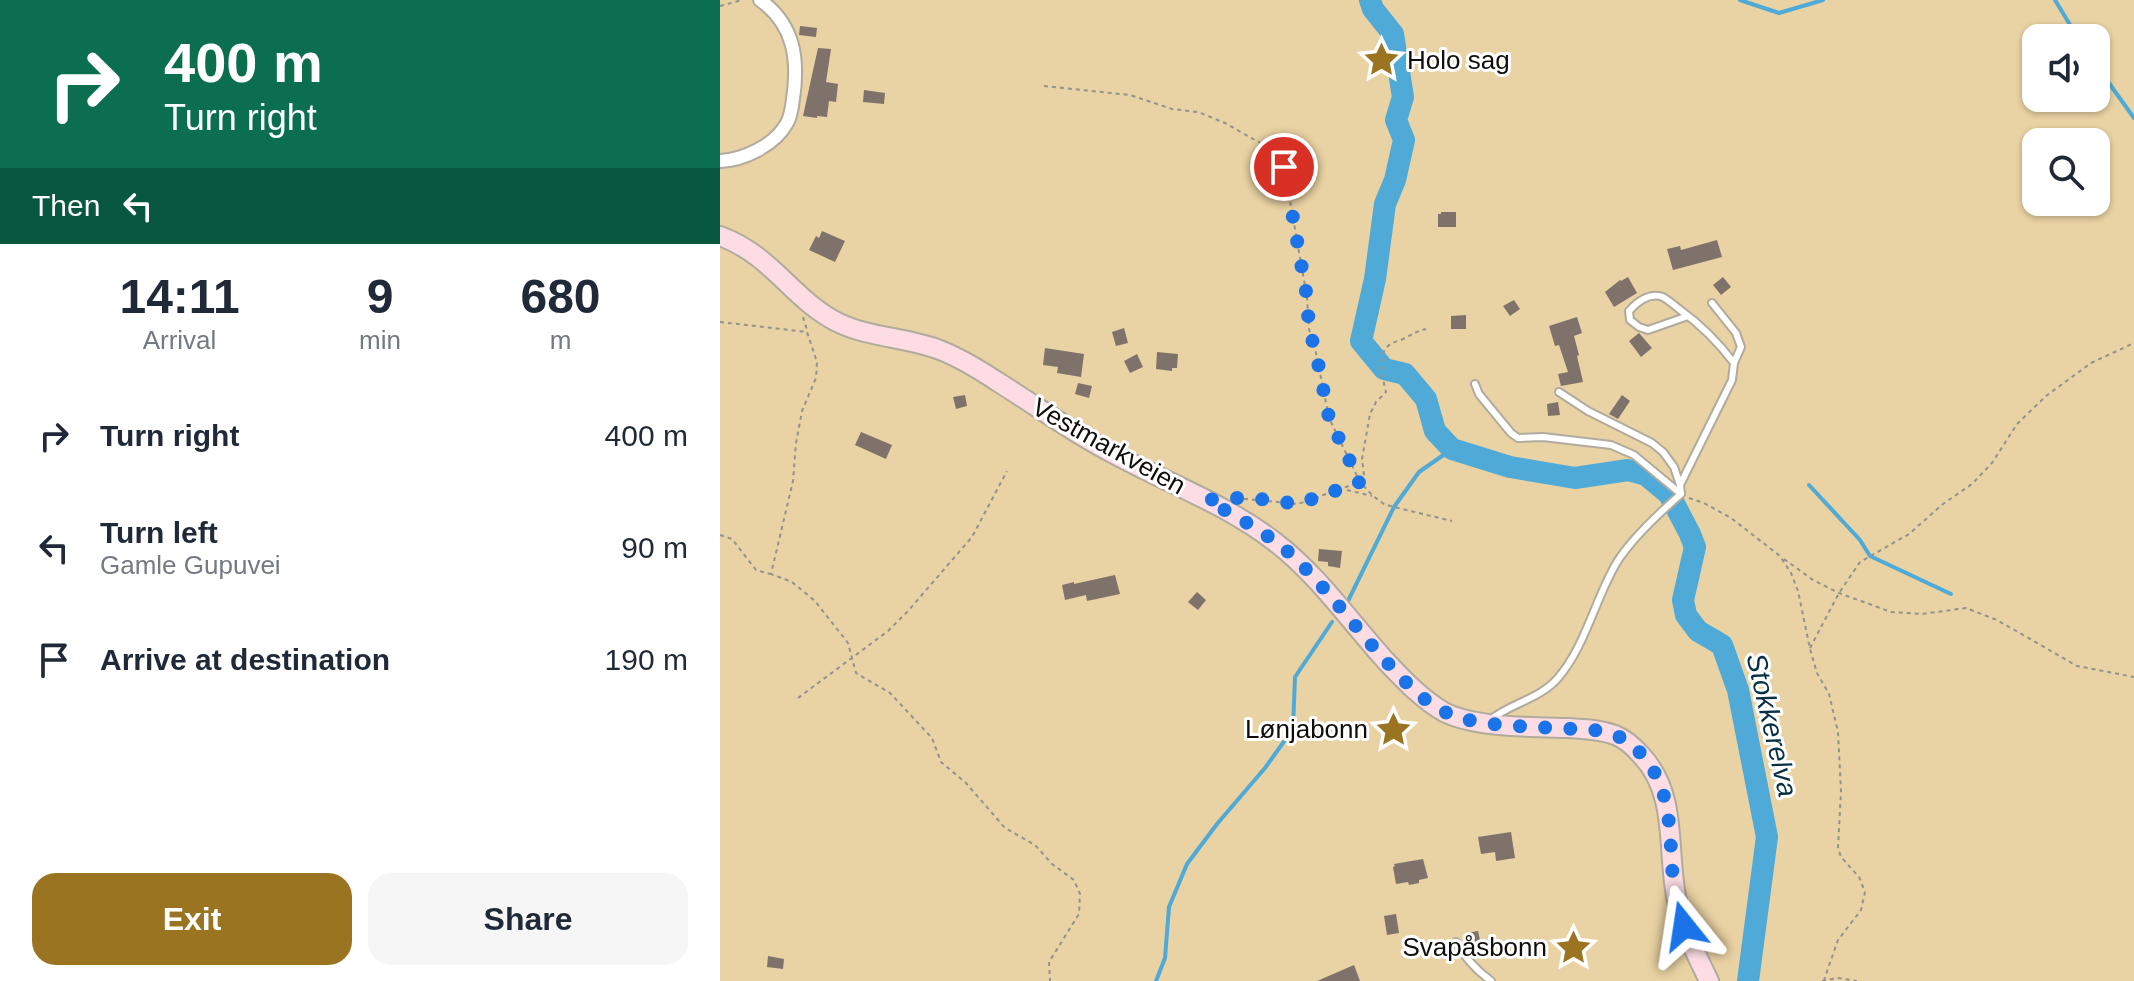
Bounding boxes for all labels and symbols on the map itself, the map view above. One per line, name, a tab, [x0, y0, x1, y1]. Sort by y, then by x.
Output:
place icon: Holo sag	[1362, 41, 1400, 79]
place label: Holo sag	[1407, 45, 1510, 75]
pin	[1250, 133, 1318, 201]
street label: Vestmarkveien	[1027, 392, 1191, 500]
water label: Stokkerelva	[1740, 650, 1804, 800]
place icon: Lønjabonn	[1375, 710, 1413, 748]
place label: Lønjabonn	[1245, 714, 1368, 744]
position arrow	[1642, 884, 1726, 968]
place icon: Svapåsbonn	[1554, 928, 1592, 966]
place label: Svapåsbonn	[1402, 932, 1547, 962]

